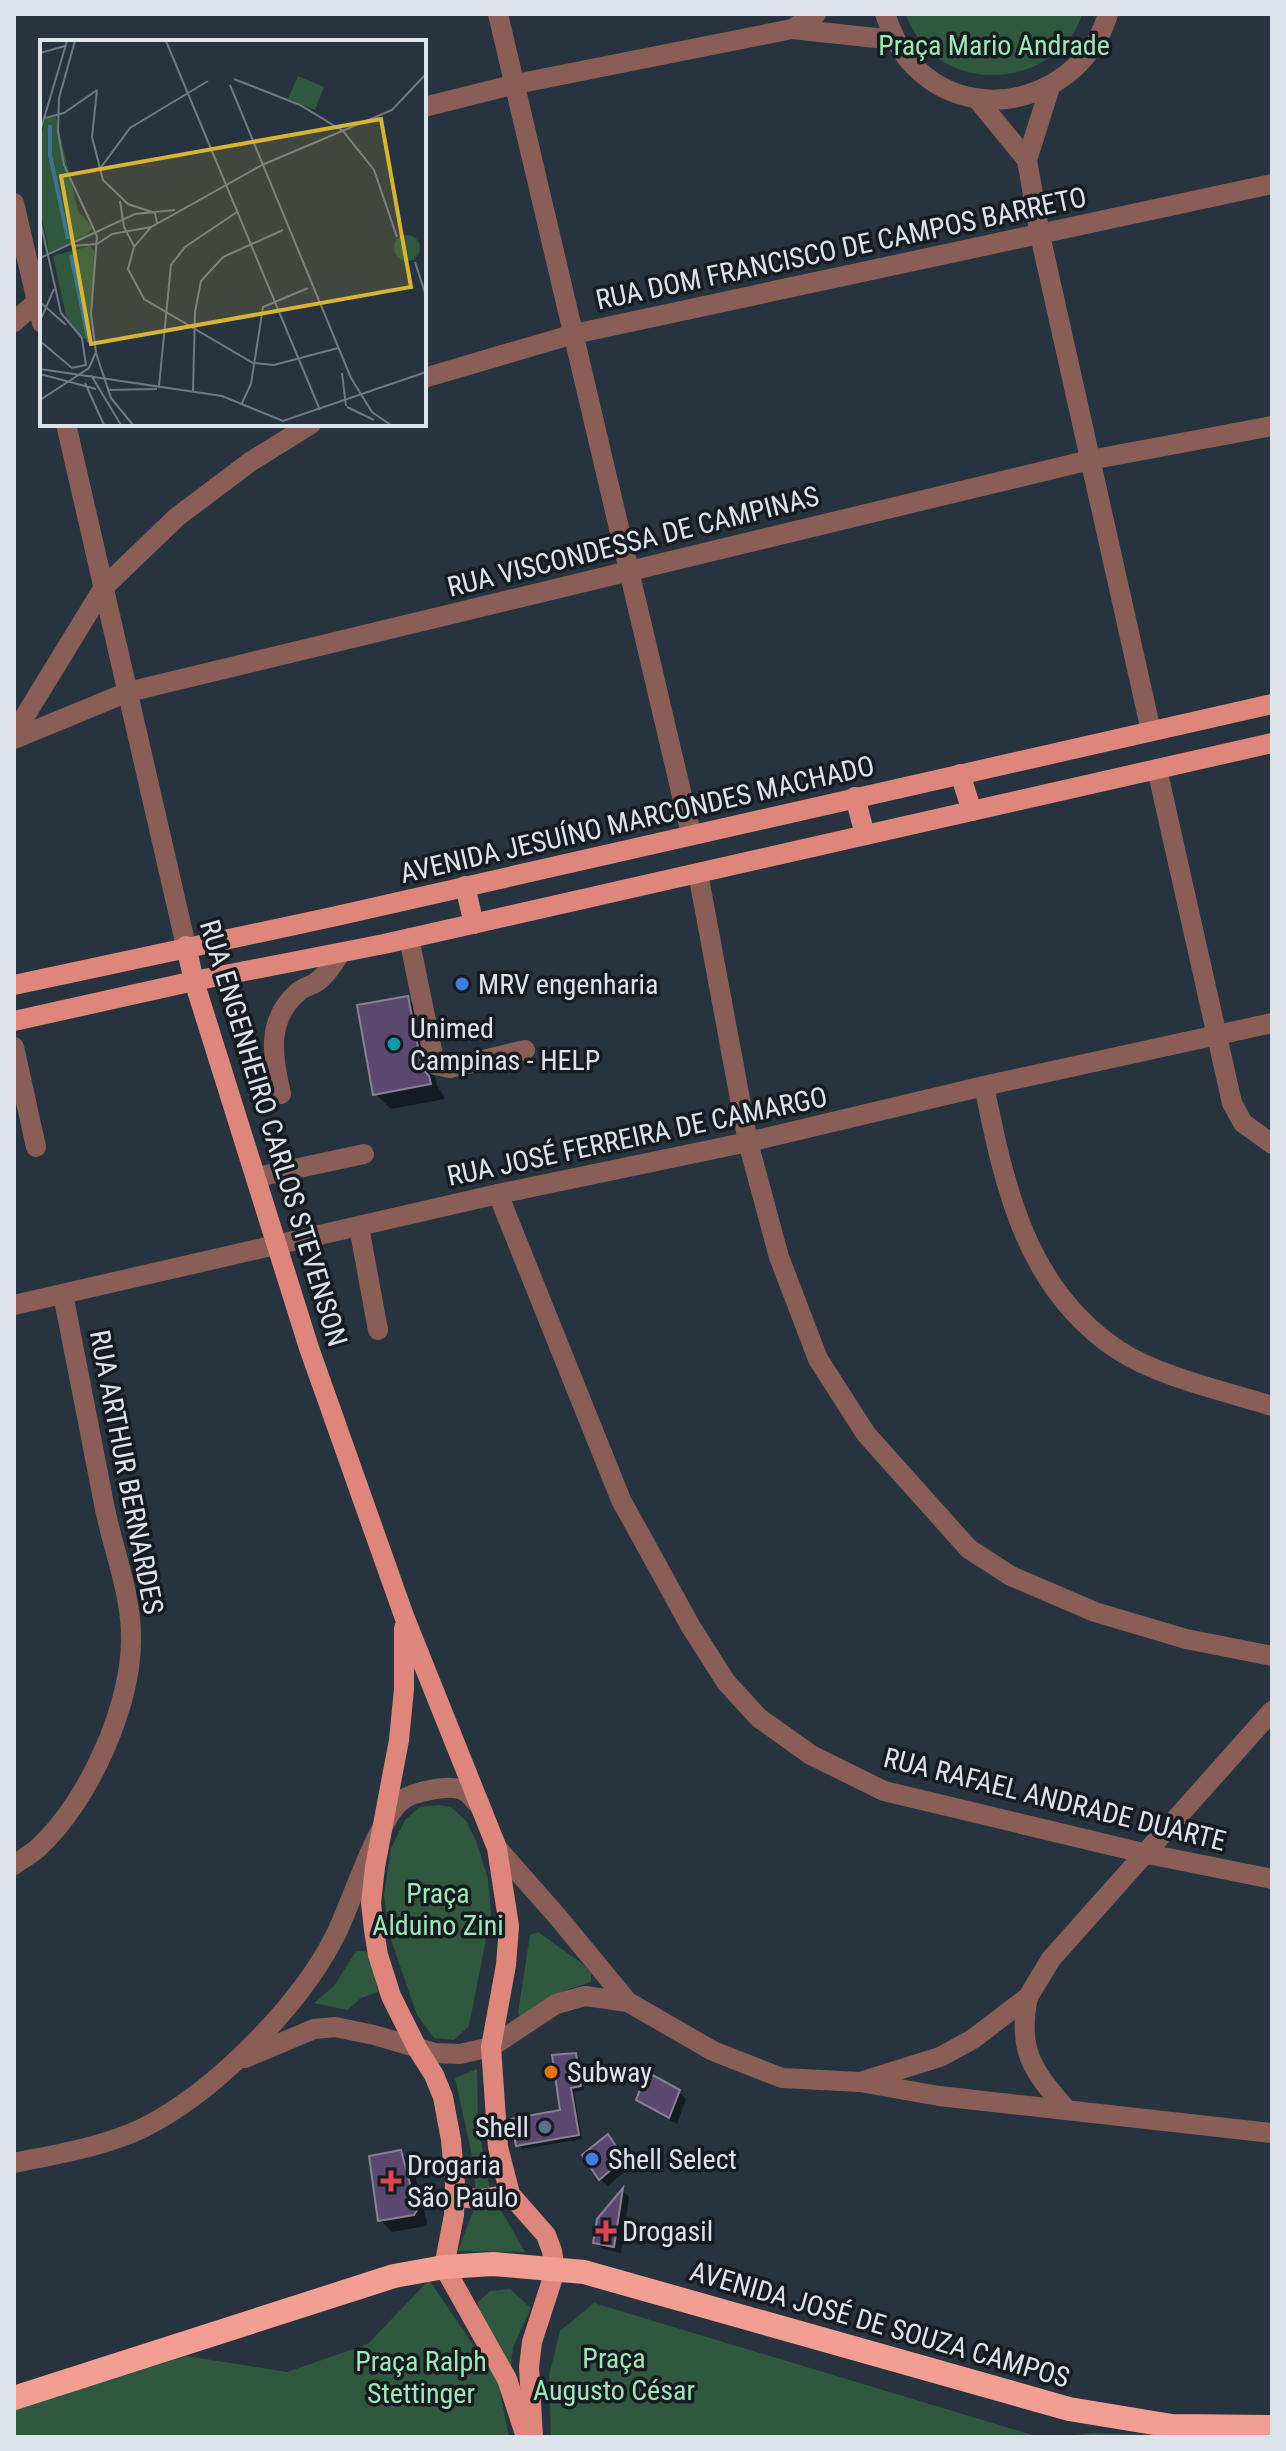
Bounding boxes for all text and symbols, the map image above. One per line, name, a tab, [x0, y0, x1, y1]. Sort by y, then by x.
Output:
park label: Praça Mario Andrade	[878, 29, 1110, 62]
inset map	[40, 40, 426, 426]
street label: RUA DOM FRANCISCO DE CAMPOS BARRETO	[593, 180, 1089, 317]
street label: RUA VISCONDESSA DE CAMPINAS	[444, 479, 822, 604]
street label: AVENIDA JESUÍNO MARCONDES MACHADO	[397, 749, 877, 890]
street label: RUA ENGENHEIRO CARLOS STEVENSON	[193, 916, 354, 1350]
place label: MRV engenharia	[478, 968, 658, 1001]
marker: MRV engenharia	[453, 975, 471, 993]
place label: Unimed Campinas - HELP	[410, 1012, 600, 1077]
marker: Unimed Campinas - HELP	[385, 1035, 403, 1053]
street label: RUA JOSÉ FERREIRA DE CAMARGO	[444, 1080, 830, 1193]
street label: RUA ARTHUR BERNARDES	[83, 1327, 170, 1617]
street label: RUA RAFAEL ANDRADE DUARTE	[880, 1741, 1229, 1858]
park label: Praça Alduino Zini	[372, 1877, 504, 1942]
place label: Subway	[567, 2056, 652, 2089]
marker: Subway	[542, 2063, 560, 2081]
place label: Shell	[475, 2111, 529, 2144]
marker: Shell	[536, 2118, 554, 2136]
place label: Shell Select	[608, 2143, 737, 2176]
place label: Drogaria São Paulo	[407, 2149, 518, 2214]
marker: Shell Select	[583, 2150, 601, 2168]
marker: Drogaria São Paulo	[382, 2172, 400, 2190]
place label: Drogasil	[622, 2215, 713, 2248]
marker: Drogasil	[597, 2222, 615, 2240]
street label: AVENIDA JOSÉ DE SOUZA CAMPOS	[686, 2254, 1073, 2395]
park label: Praça Augusto César	[533, 2342, 695, 2407]
park label: Praça Ralph Stettinger	[355, 2345, 487, 2410]

